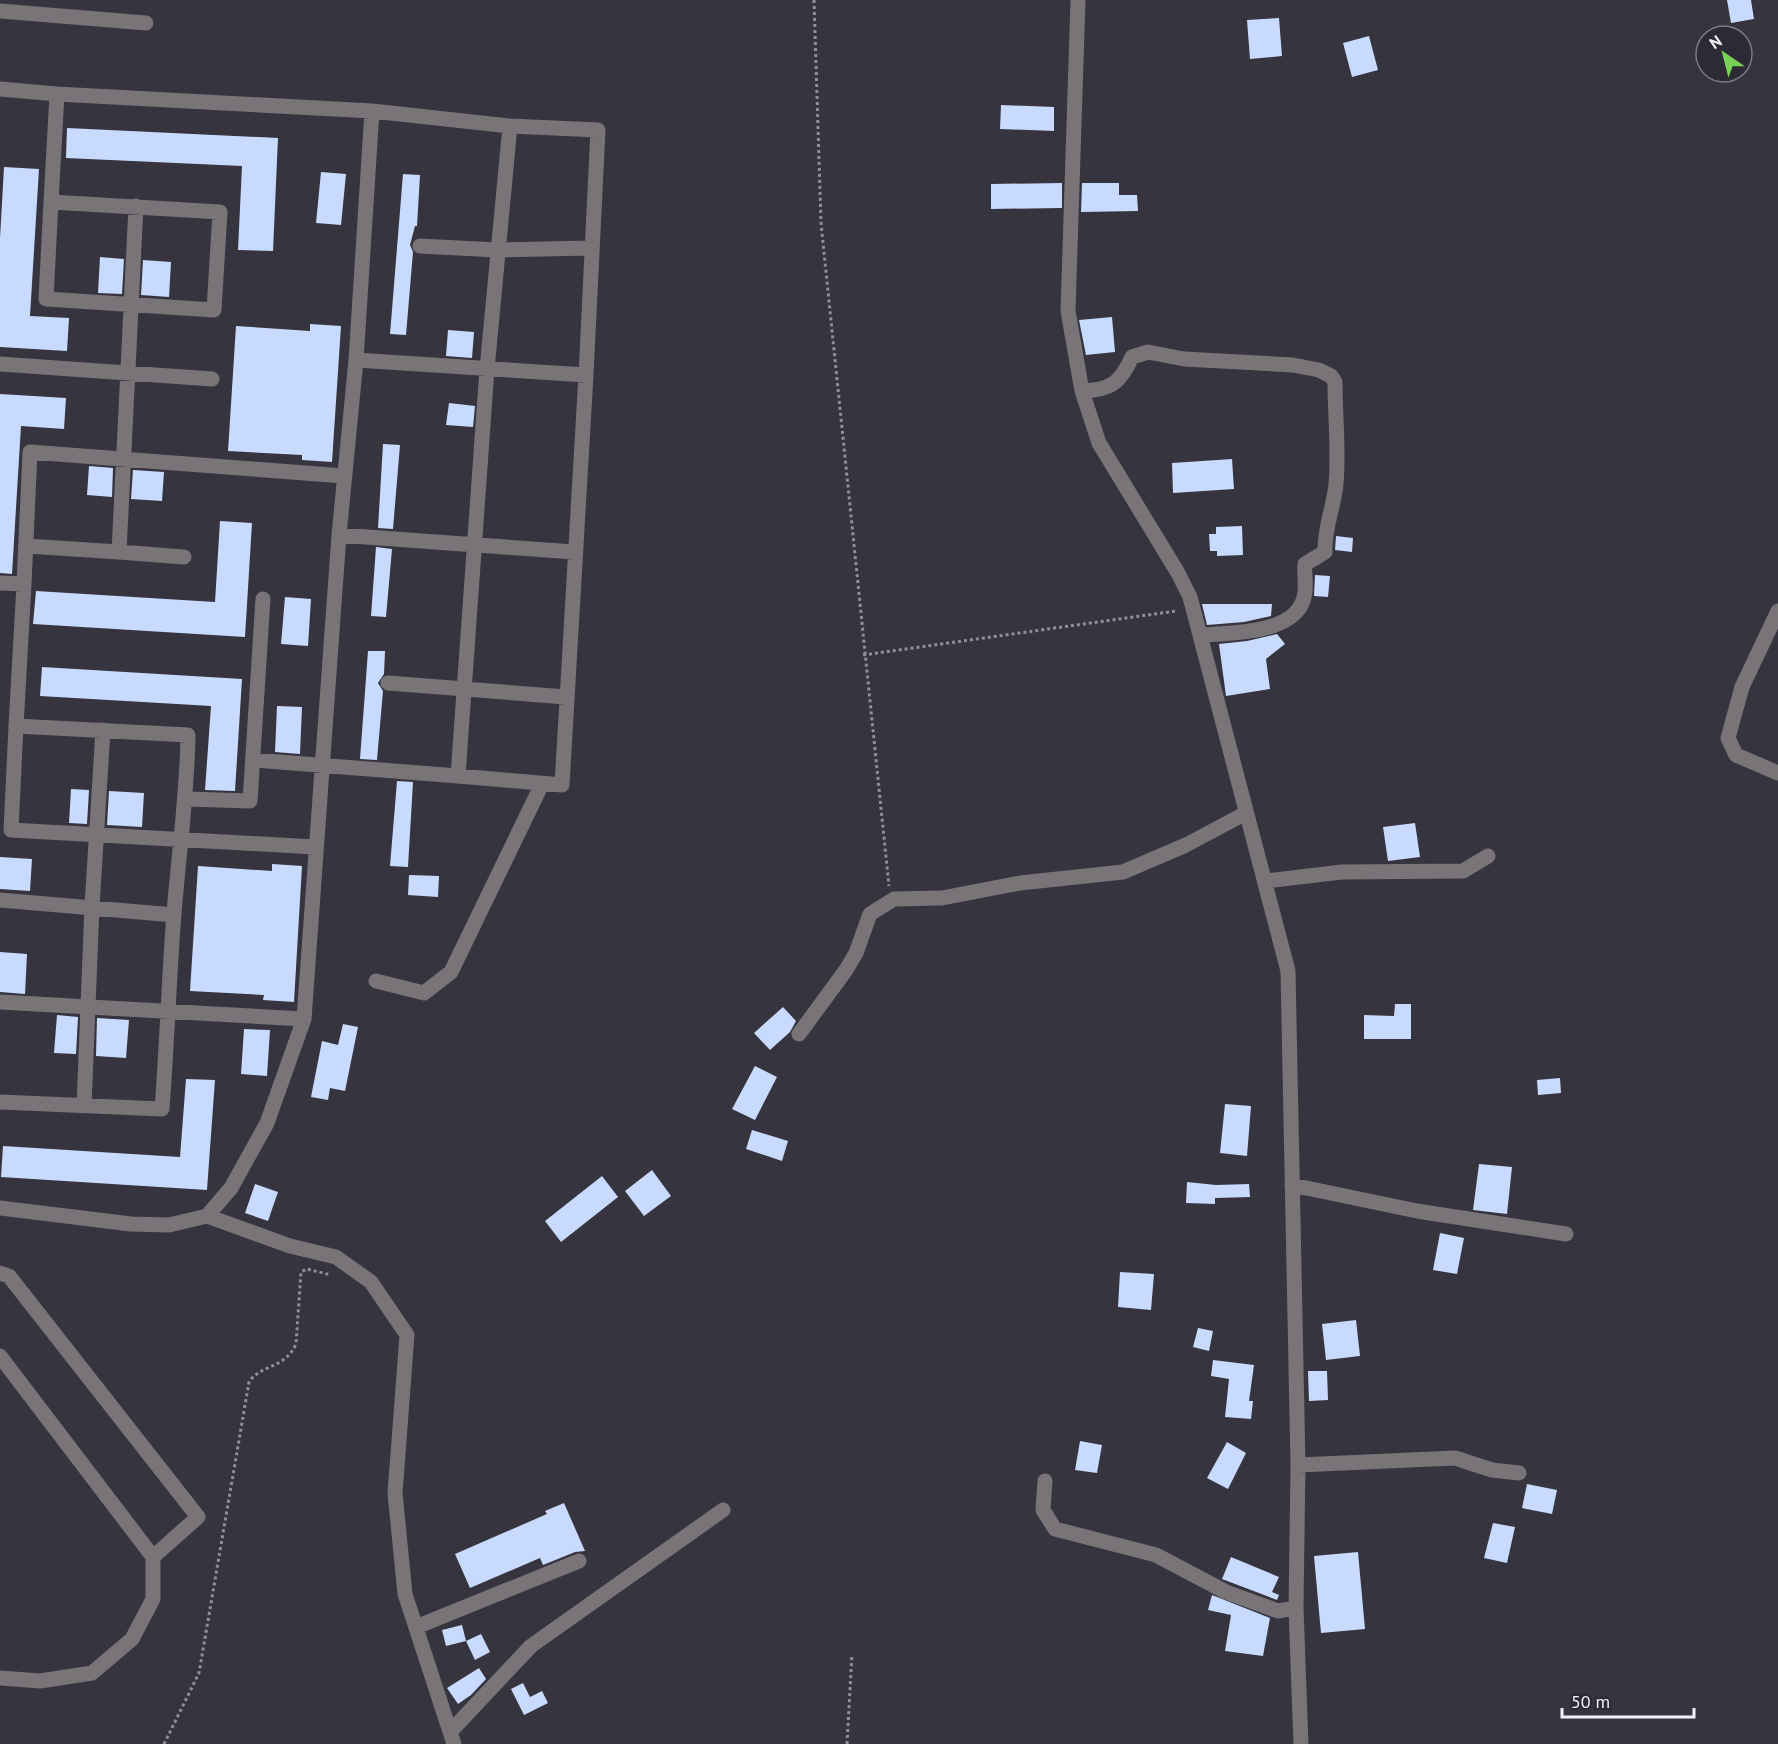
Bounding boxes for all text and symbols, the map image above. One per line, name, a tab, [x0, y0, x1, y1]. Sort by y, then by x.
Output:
north arrow	[1694, 24, 1754, 84]
text: N	[1705, 31, 1725, 53]
scale bar	[1562, 1681, 1694, 1719]
text: 50 m	[1571, 1690, 1610, 1713]

